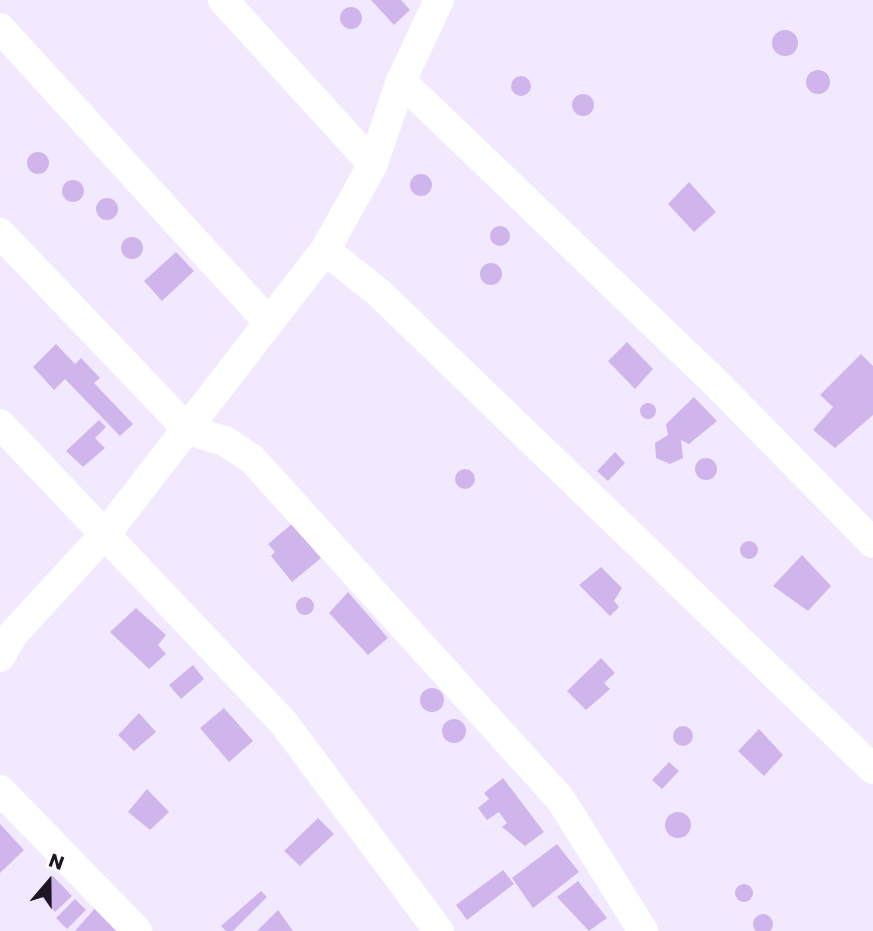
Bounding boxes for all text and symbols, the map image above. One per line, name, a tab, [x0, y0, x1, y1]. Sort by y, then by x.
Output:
north arrow	[14, 847, 84, 917]
text: N	[45, 847, 68, 877]

